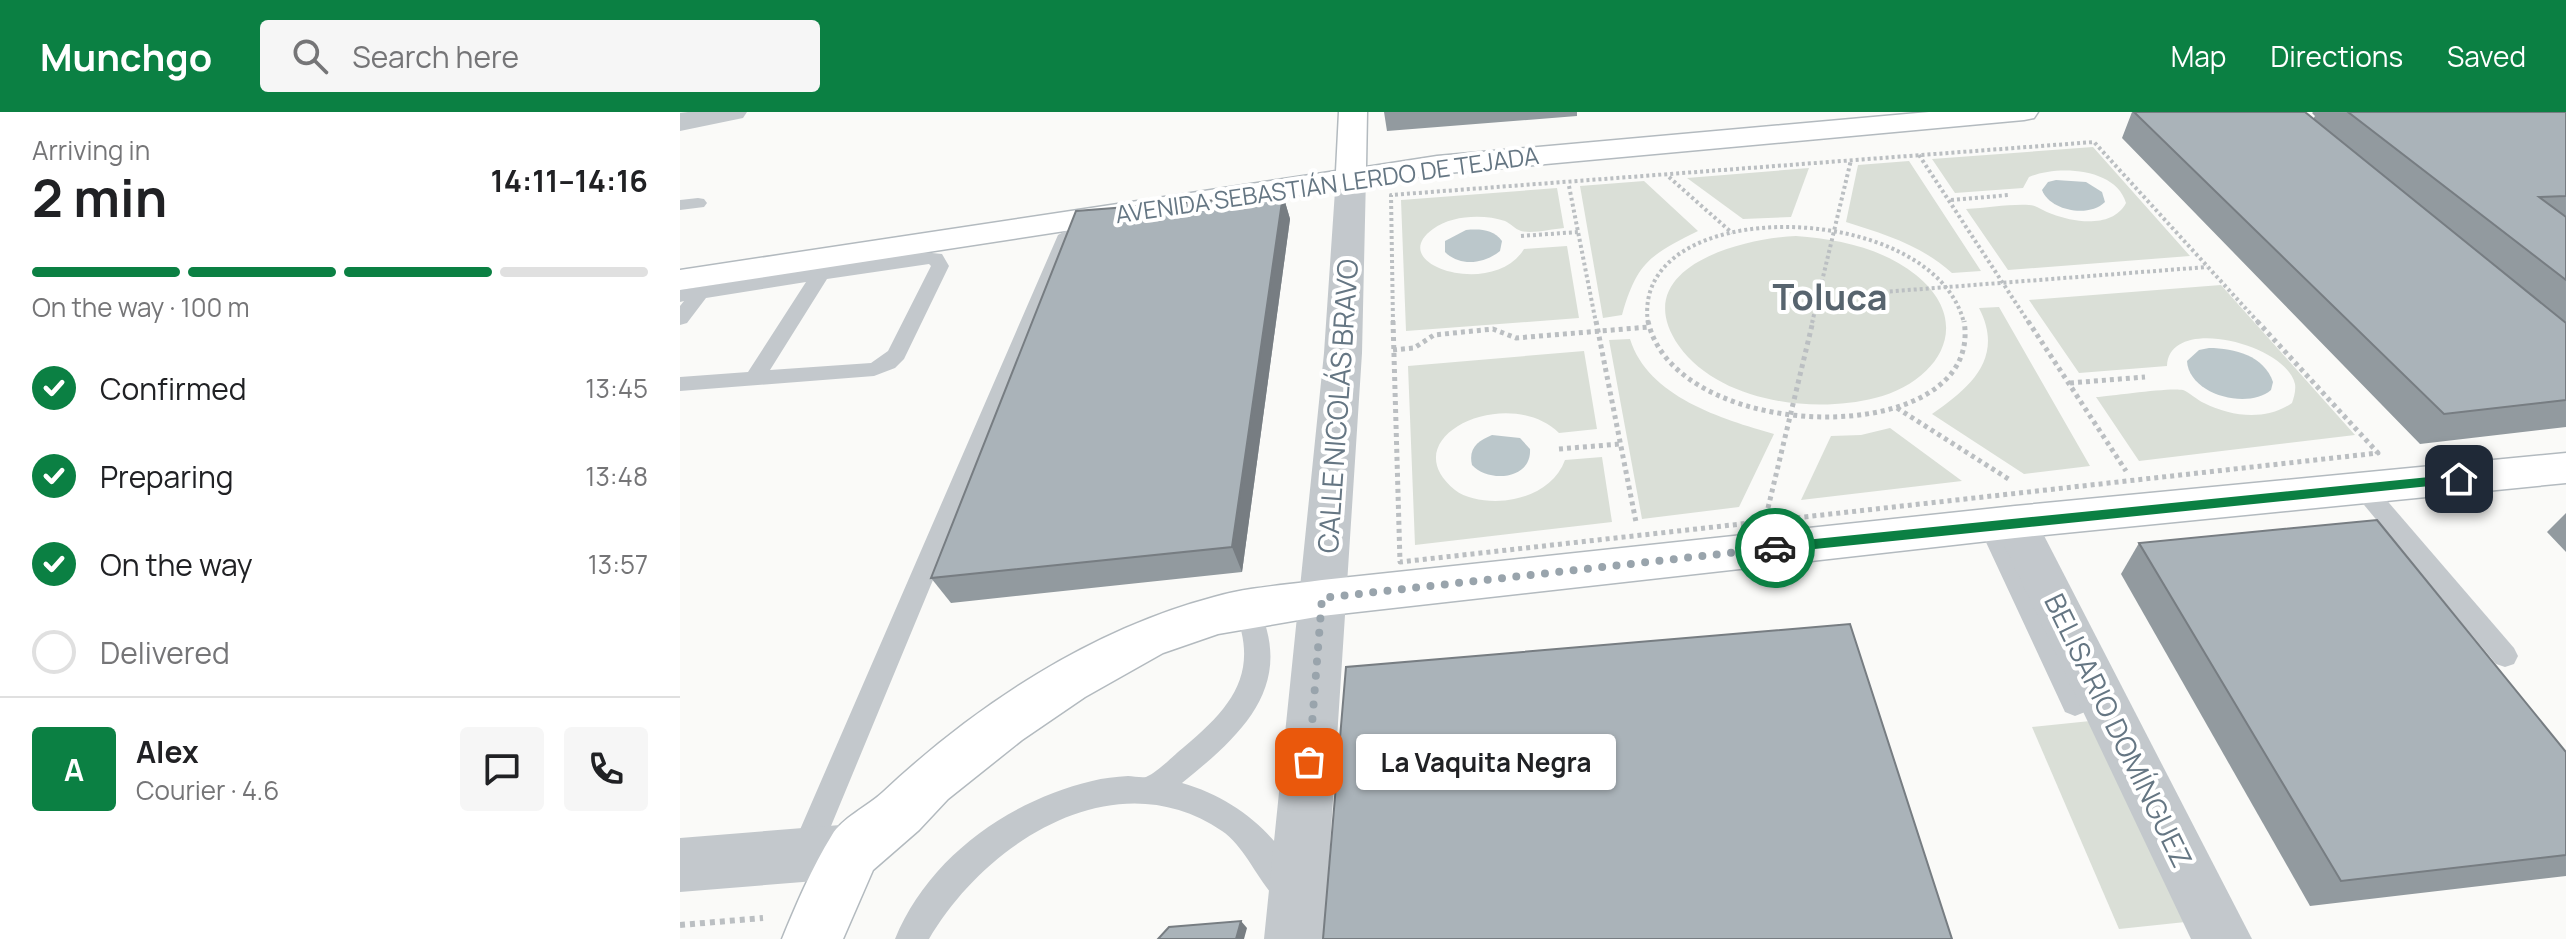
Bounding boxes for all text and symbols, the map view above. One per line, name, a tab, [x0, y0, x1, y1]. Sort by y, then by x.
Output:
search box	[260, 20, 820, 92]
text: Munchgo	[40, 30, 212, 82]
icon: search	[288, 34, 332, 78]
text: Search here	[352, 36, 519, 77]
text: Map	[2171, 37, 2226, 75]
text: Directions	[2270, 37, 2403, 75]
text: Saved	[2447, 37, 2526, 75]
text: Arriving in	[32, 132, 150, 168]
street label: AVENIDA SEBASTIÁN LERDO DE TEJADA	[1113, 138, 1541, 230]
text: 14:11–14:16	[491, 160, 648, 201]
text: 2 min	[32, 162, 167, 233]
street label: CALLE NICOLÁS BRAVO	[1308, 258, 1366, 554]
district label: Toluca	[1773, 272, 1887, 321]
text: On the way · 100 m	[32, 289, 250, 325]
icon: check	[32, 366, 76, 410]
text: Confirmed	[100, 368, 247, 409]
text: 13:45	[585, 370, 648, 406]
pin	[2425, 445, 2493, 513]
icon: check	[32, 454, 76, 498]
text: Preparing	[100, 456, 234, 497]
icon: home	[2437, 457, 2481, 501]
text: 13:48	[585, 458, 648, 494]
courier	[1735, 508, 1815, 588]
icon: car	[1753, 526, 1797, 570]
icon: check	[32, 542, 76, 586]
text: On the way	[100, 544, 253, 585]
text: 13:57	[588, 546, 648, 582]
street label: BELISARIO DOMÍNGUEZ	[2036, 587, 2202, 873]
text: Delivered	[100, 632, 230, 673]
button: chat	[460, 727, 544, 811]
button: phone	[564, 727, 648, 811]
pin	[1275, 728, 1343, 796]
text: Alex	[136, 731, 199, 772]
callout: La Vaquita Negra	[1357, 734, 1617, 790]
icon: bag	[1287, 740, 1331, 784]
text: La Vaquita Negra	[1381, 744, 1591, 780]
text: A	[64, 749, 84, 790]
text: Courier · 4.6	[136, 772, 279, 808]

